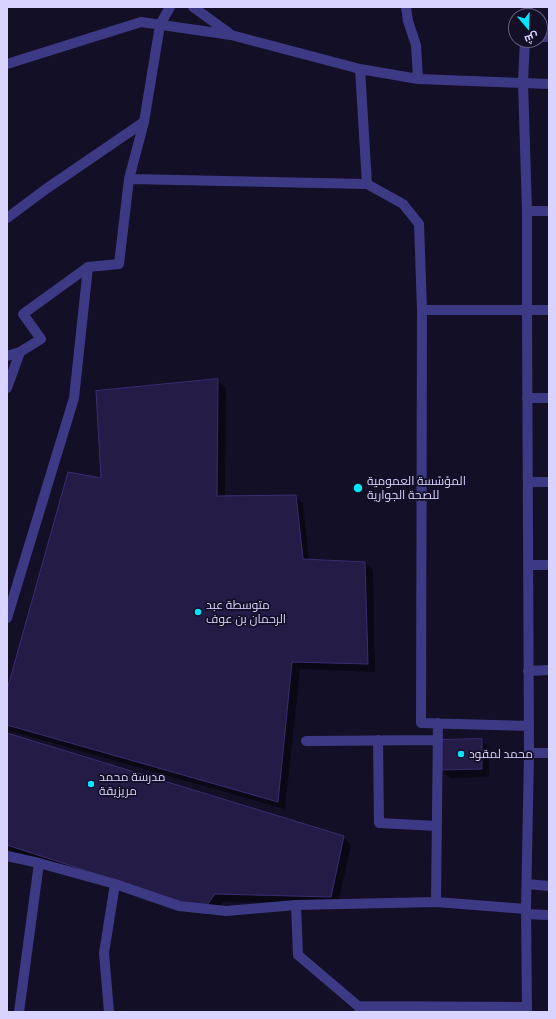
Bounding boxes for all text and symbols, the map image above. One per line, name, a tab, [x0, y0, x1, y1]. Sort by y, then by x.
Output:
north arrow	[508, 8, 548, 48]
text: ش	[523, 30, 540, 46]
place label: المؤسّسة العمومية للصحة الجوارية	[367, 474, 466, 502]
marker: المؤسّسة العمومية للصحة الجوارية	[352, 482, 364, 494]
place label: متوسطة عبد الرحمان بن عوف	[206, 598, 286, 626]
marker: متوسطة عبد الرحمان بن عوف	[193, 607, 203, 617]
place label: محمد لمقود	[469, 747, 533, 761]
marker: محمد لمقود	[456, 749, 466, 759]
place label: مدرسة محمد مريزيقة	[99, 770, 165, 798]
marker: مدرسة محمد مريزيقة	[86, 779, 96, 789]

